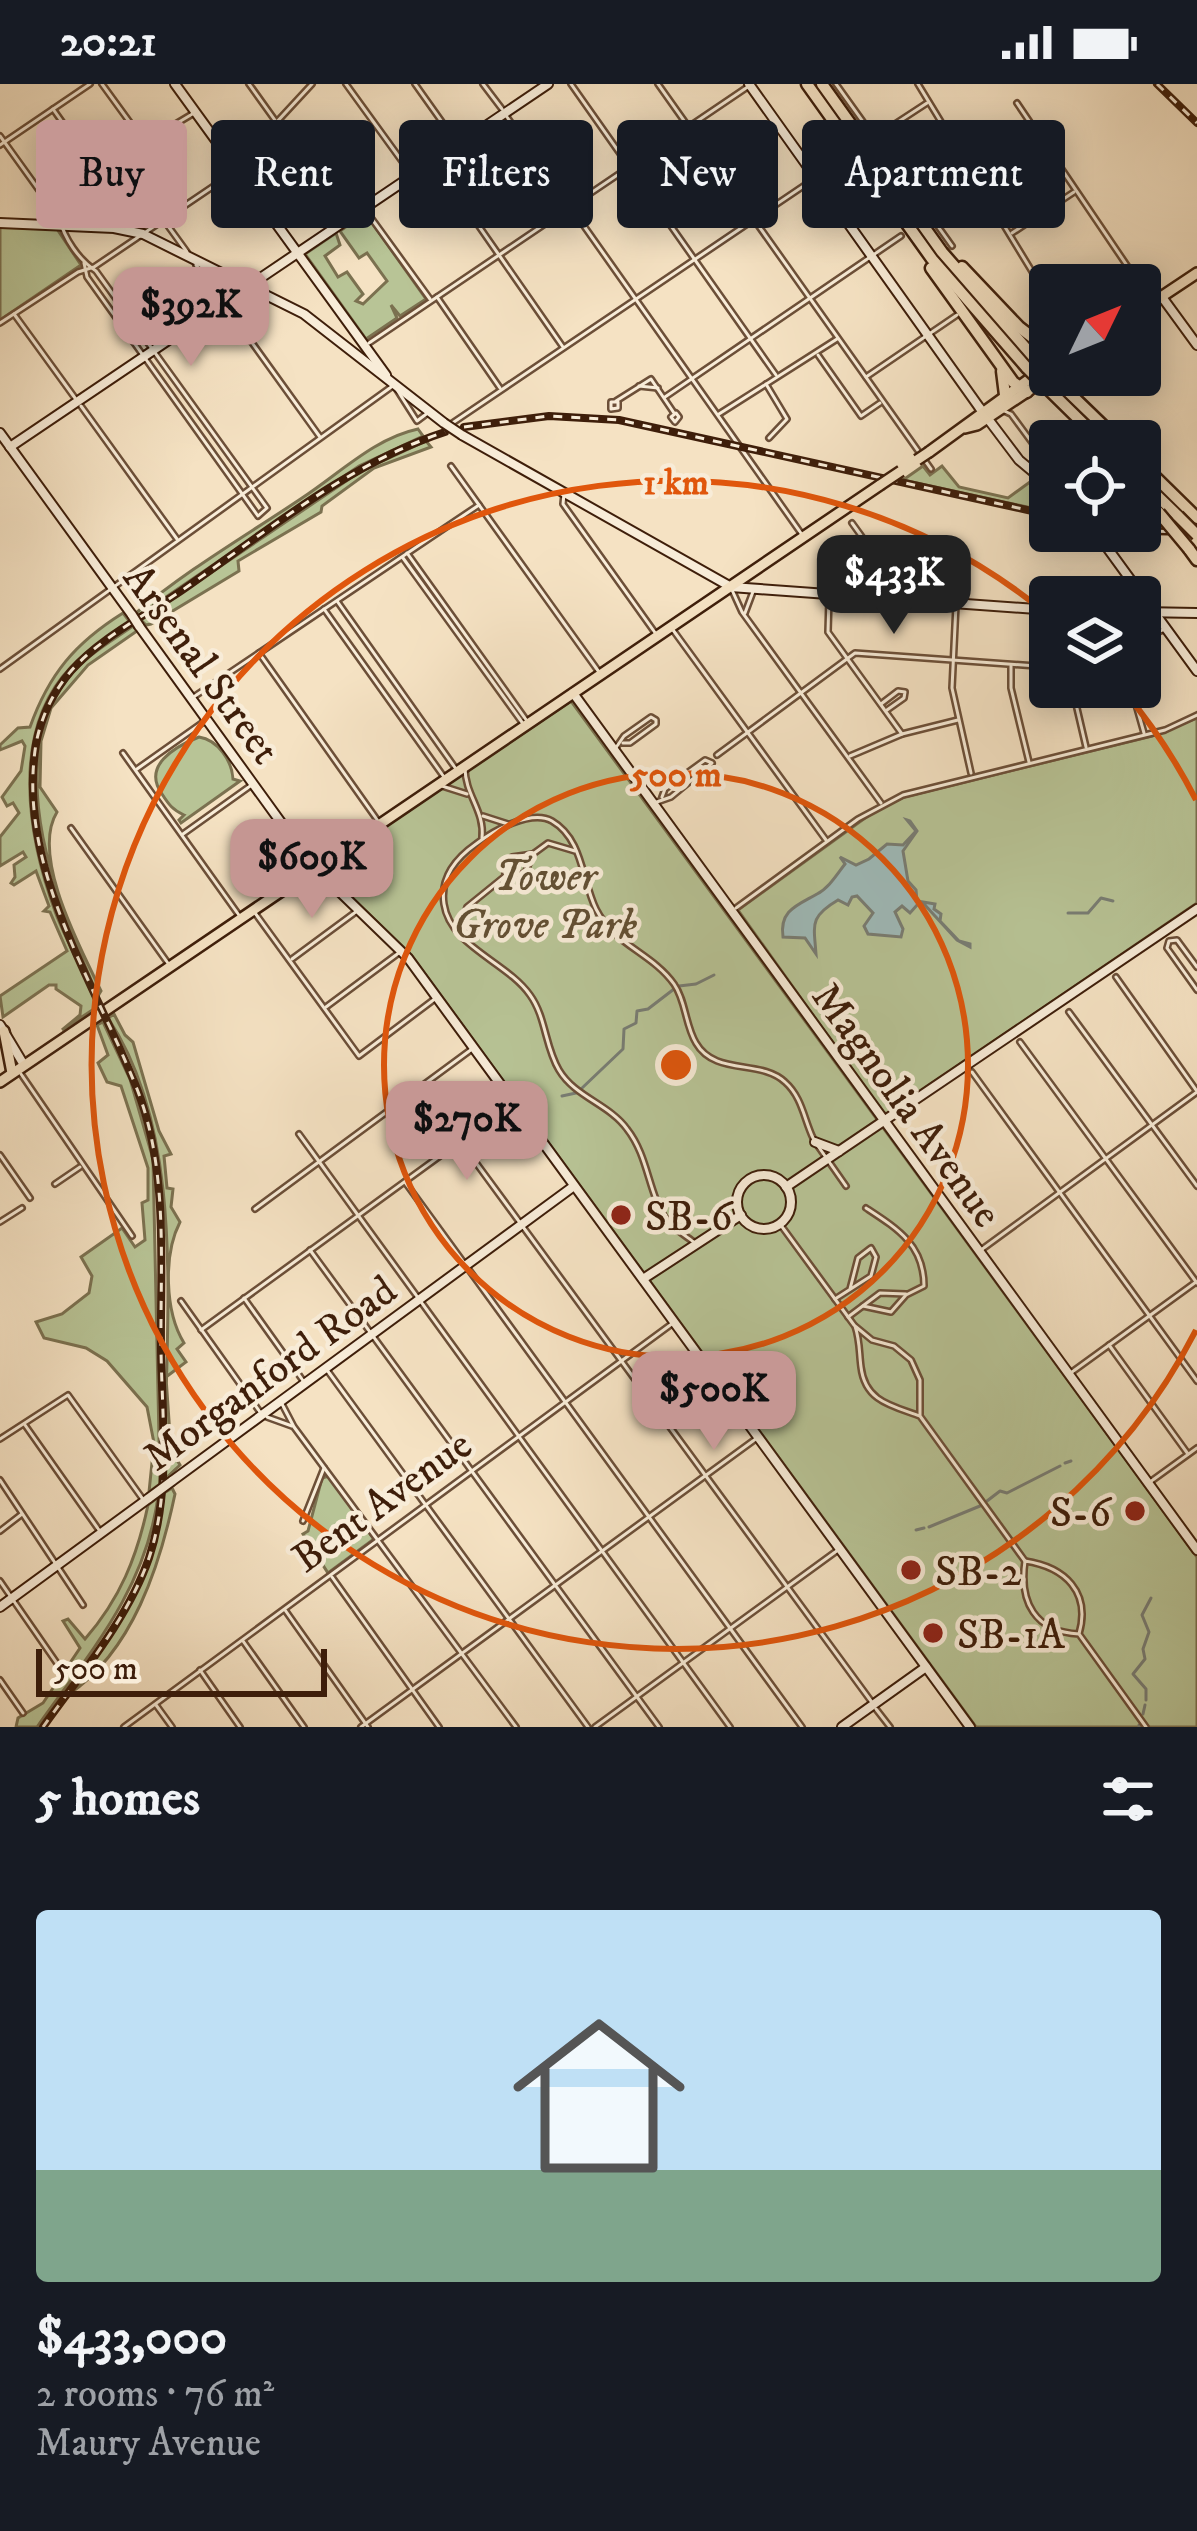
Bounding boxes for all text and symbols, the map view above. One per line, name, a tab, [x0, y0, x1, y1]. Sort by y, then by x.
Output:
text: 20:21	[60, 14, 157, 70]
chip: Buy	[36, 120, 187, 228]
chip: Rent	[211, 120, 375, 228]
chip: Filters	[399, 120, 593, 228]
chip: New	[617, 120, 778, 228]
chip: Apartment	[802, 120, 1065, 228]
north arrow	[1029, 264, 1161, 396]
map controls	[1029, 264, 1161, 708]
pin: $392K	[107, 267, 275, 369]
text: $392K	[140, 281, 242, 330]
button: locate	[1029, 420, 1161, 552]
text: 1 km	[643, 461, 709, 506]
pin: $433K	[810, 535, 978, 637]
text: $433K	[844, 549, 944, 598]
street label: Arsenal Street	[111, 555, 291, 775]
button: layers	[1029, 576, 1161, 708]
text: 500 m	[629, 753, 722, 798]
pin: $609K	[228, 819, 396, 921]
text: $609K	[257, 833, 367, 882]
park label: Tower Grove Park	[453, 852, 637, 952]
street label: Magnolia Avenue	[799, 973, 1012, 1238]
centre of rings	[655, 1044, 697, 1086]
pin: $270K	[383, 1081, 551, 1183]
text: $270K	[413, 1095, 521, 1144]
place label: SB-6	[645, 1192, 735, 1244]
marker: SB-6	[608, 1202, 634, 1228]
street label: Morganford Road	[134, 1265, 407, 1484]
pin: $500K	[630, 1351, 798, 1453]
text: $500K	[659, 1365, 769, 1414]
street label: Bent Avenue	[283, 1420, 483, 1585]
place label: S-6	[1050, 1488, 1113, 1540]
marker: S-6	[1122, 1498, 1148, 1524]
place label: SB-2	[935, 1547, 1022, 1599]
marker: SB-2	[898, 1557, 924, 1583]
place label: SB-1A	[957, 1610, 1066, 1662]
marker: SB-1A	[920, 1620, 946, 1646]
scale bar	[36, 1643, 327, 1696]
text: 500 m	[54, 1649, 138, 1690]
icon: filters	[1095, 1766, 1161, 1832]
text: 5 homes	[36, 1767, 200, 1831]
icon: home	[491, 1988, 707, 2204]
text: $433,000	[36, 2306, 227, 2370]
text: 2 rooms · 76 m²	[36, 2370, 274, 2419]
text: Maury Avenue	[36, 2419, 261, 2468]

